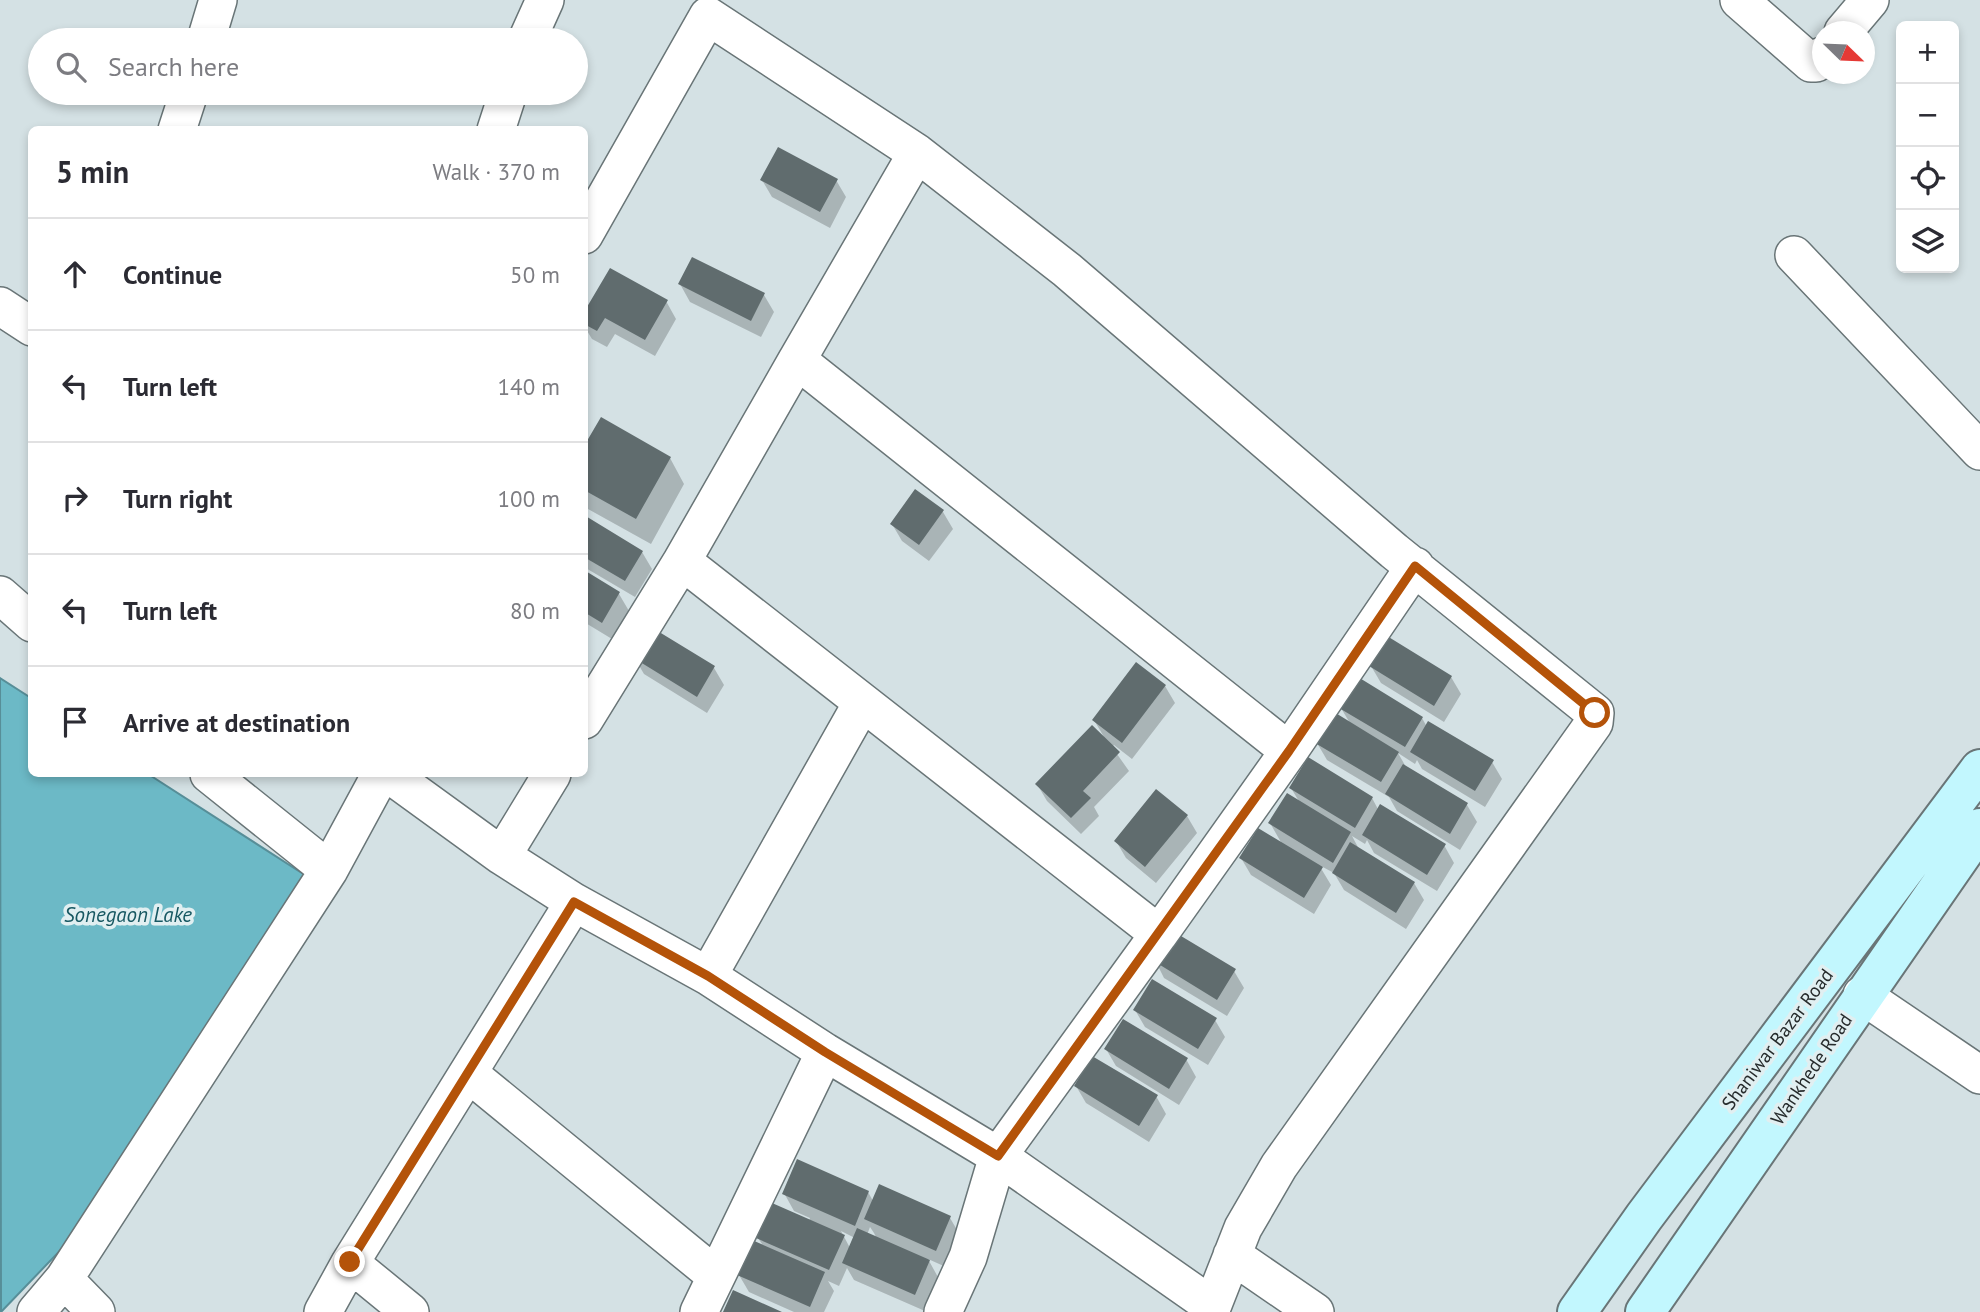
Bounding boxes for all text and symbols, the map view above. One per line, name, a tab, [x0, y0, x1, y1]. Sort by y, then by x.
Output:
north arrow	[1812, 21, 1875, 84]
map controls	[1896, 21, 1959, 273]
button: +	[1896, 21, 1959, 84]
search box	[28, 28, 588, 105]
icon: search	[52, 48, 90, 86]
text: Search here	[108, 50, 239, 83]
button: −	[1896, 84, 1959, 147]
button: locate	[1896, 147, 1959, 210]
text: 5 min	[56, 152, 129, 191]
text: Walk · 370 m	[433, 157, 560, 186]
button: layers	[1896, 210, 1959, 273]
icon: ahead	[56, 255, 94, 293]
text: Continue	[123, 258, 222, 291]
text: 50 m	[510, 260, 560, 289]
icon: left	[56, 367, 94, 405]
text: Turn left	[123, 370, 217, 403]
text: 140 m	[498, 372, 560, 401]
icon: right	[56, 479, 94, 517]
text: Turn right	[123, 482, 232, 515]
text: 100 m	[498, 484, 560, 513]
icon: left	[56, 591, 94, 629]
text: Turn left	[123, 594, 217, 627]
text: 80 m	[510, 596, 560, 625]
route start	[1579, 697, 1610, 728]
icon: arrive	[56, 703, 94, 741]
text: Arrive at destination	[123, 706, 350, 739]
water label: Sonegaon Lake	[64, 901, 192, 928]
street label: Shaniwar Bazar Road	[1716, 964, 1838, 1114]
street label: Wankhede Road	[1765, 1009, 1857, 1129]
route end	[334, 1246, 365, 1277]

